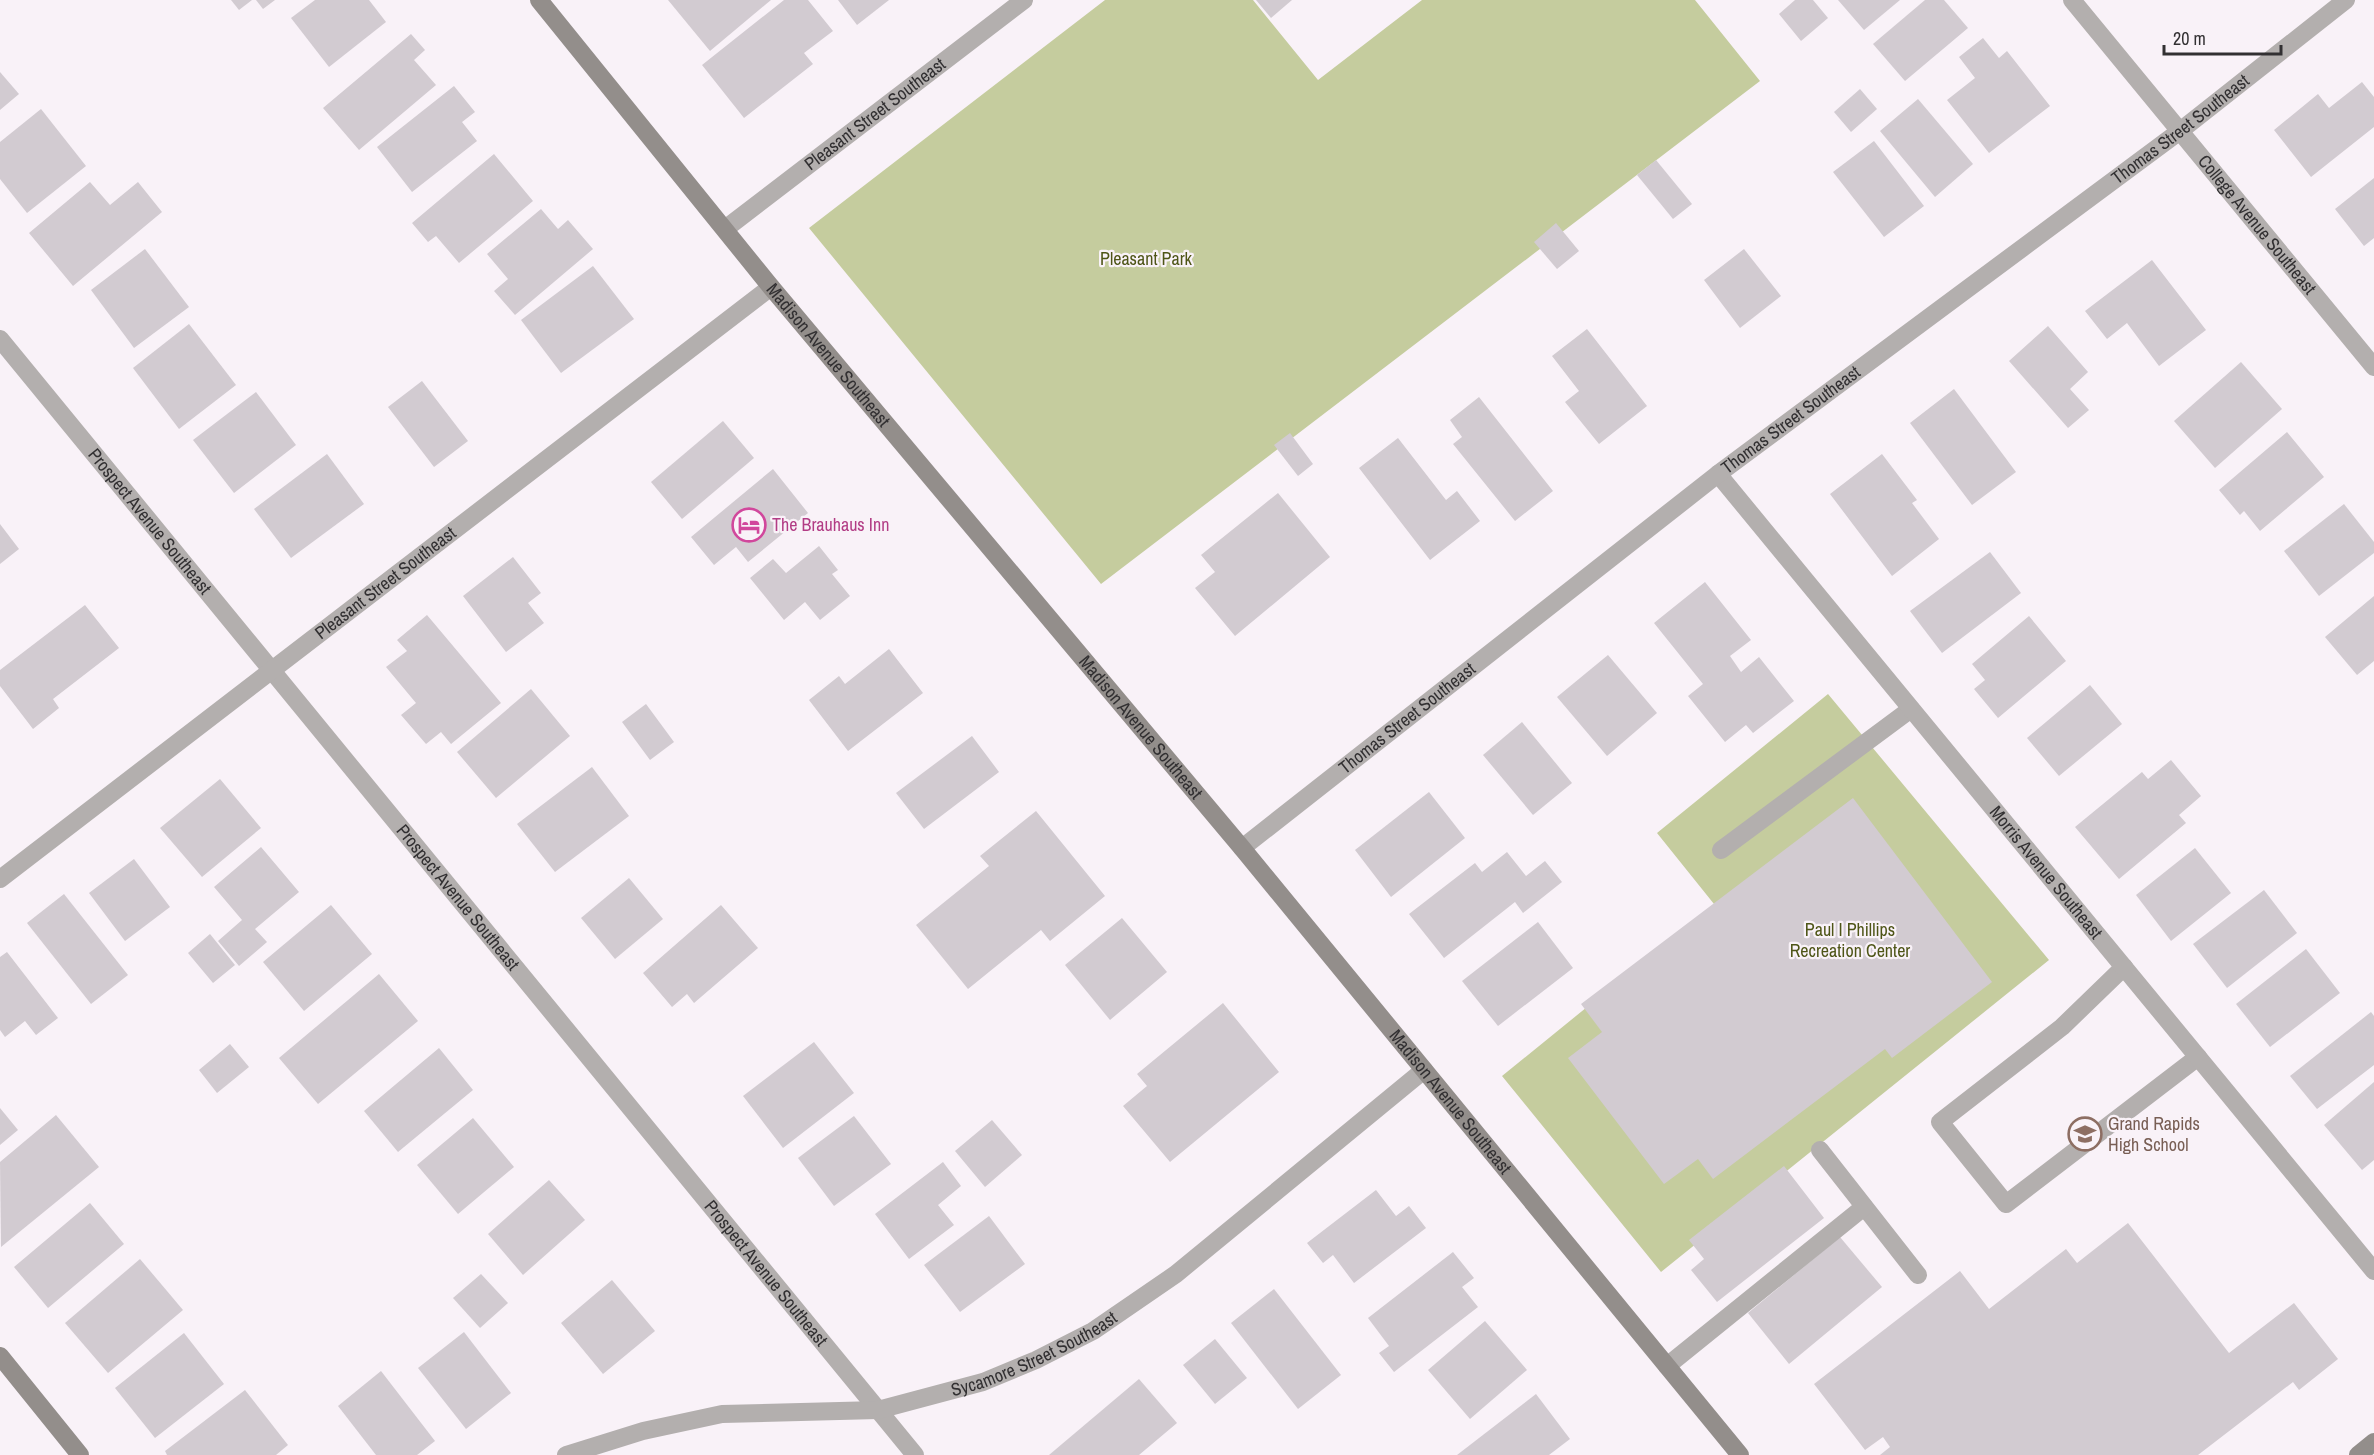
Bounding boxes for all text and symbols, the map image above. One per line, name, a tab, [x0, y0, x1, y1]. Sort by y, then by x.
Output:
scale bar	[2164, 18, 2281, 56]
text: 20 m	[2173, 26, 2206, 51]
street label: Pleasant Street Southeast	[799, 52, 951, 176]
street label: Thomas Street Southeast	[2106, 68, 2254, 190]
street label: College Avenue Southeast	[2192, 149, 2322, 299]
park label: Pleasant Park	[1100, 246, 1193, 271]
street label: Madison Avenue Southeast	[761, 278, 896, 432]
street label: Thomas Street Southeast	[1716, 360, 1865, 480]
street label: Prospect Avenue Southeast	[83, 443, 217, 600]
hotel icon: The Brauhaus Inn	[731, 507, 767, 543]
place label: The Brauhaus Inn	[772, 512, 889, 537]
street label: Pleasant Street Southeast	[309, 520, 461, 645]
street label: Madison Avenue Southeast	[1073, 650, 1209, 804]
street label: Thomas Street Southeast	[1333, 656, 1480, 779]
street label: Morris Avenue Southeast	[1984, 800, 2109, 944]
street label: Prospect Avenue Southeast	[391, 819, 526, 975]
park label: Paul I Phillips Recreation Center	[1790, 917, 1910, 963]
street label: Madison Avenue Southeast	[1384, 1024, 1518, 1179]
place label: Grand Rapids High School	[2108, 1111, 2200, 1157]
school or university icon: Grand Rapids High School	[2067, 1116, 2103, 1152]
street label: Prospect Avenue Southeast	[699, 1194, 834, 1351]
street label: Sycamore Street Southeast	[948, 1305, 1122, 1402]

